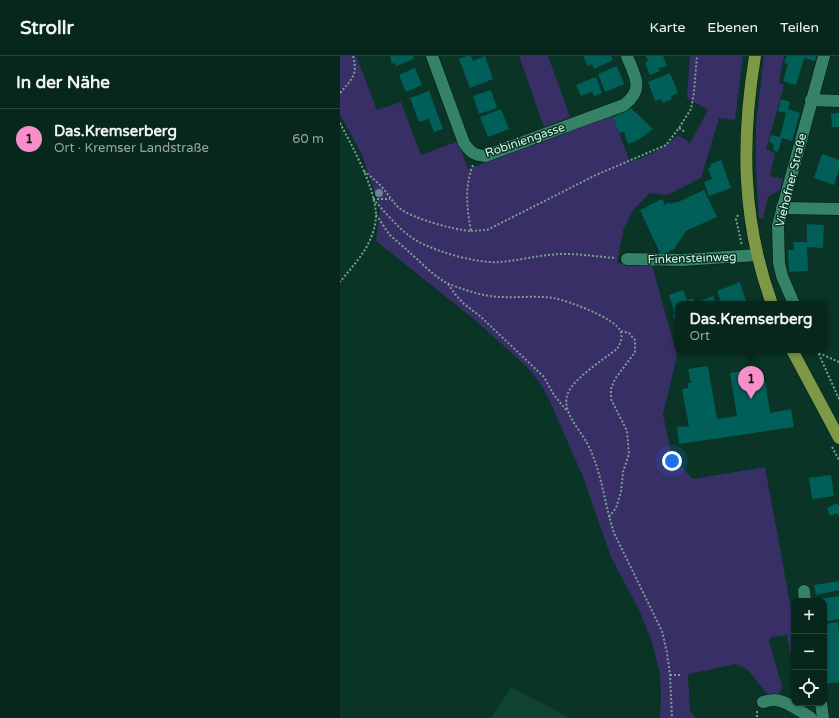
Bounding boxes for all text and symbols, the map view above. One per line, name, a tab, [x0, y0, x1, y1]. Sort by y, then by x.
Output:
text: Strollr	[20, 17, 74, 39]
text: Karte	[650, 19, 685, 36]
text: Ebenen	[707, 19, 758, 36]
text: Teilen	[780, 19, 819, 36]
text: In der Nähe	[16, 72, 110, 93]
street label: Robiniengasse	[483, 120, 567, 160]
text: Das.Kremserberg	[54, 122, 177, 140]
text: 1	[25, 131, 33, 147]
text: 60 m	[292, 131, 324, 147]
street label: Viehofner Straße	[773, 131, 809, 228]
text: Ort · Kremser Landstraße	[54, 140, 209, 156]
street label: Finkensteinweg	[647, 249, 737, 267]
popup	[675, 301, 827, 353]
text: Das.Kremserberg	[690, 310, 812, 328]
text: Ort	[690, 328, 710, 344]
pin: 1	[738, 366, 764, 399]
your location	[662, 451, 682, 471]
map controls	[791, 598, 827, 706]
button: +	[791, 598, 827, 634]
button: −	[791, 634, 827, 670]
button: locate	[791, 670, 827, 706]

